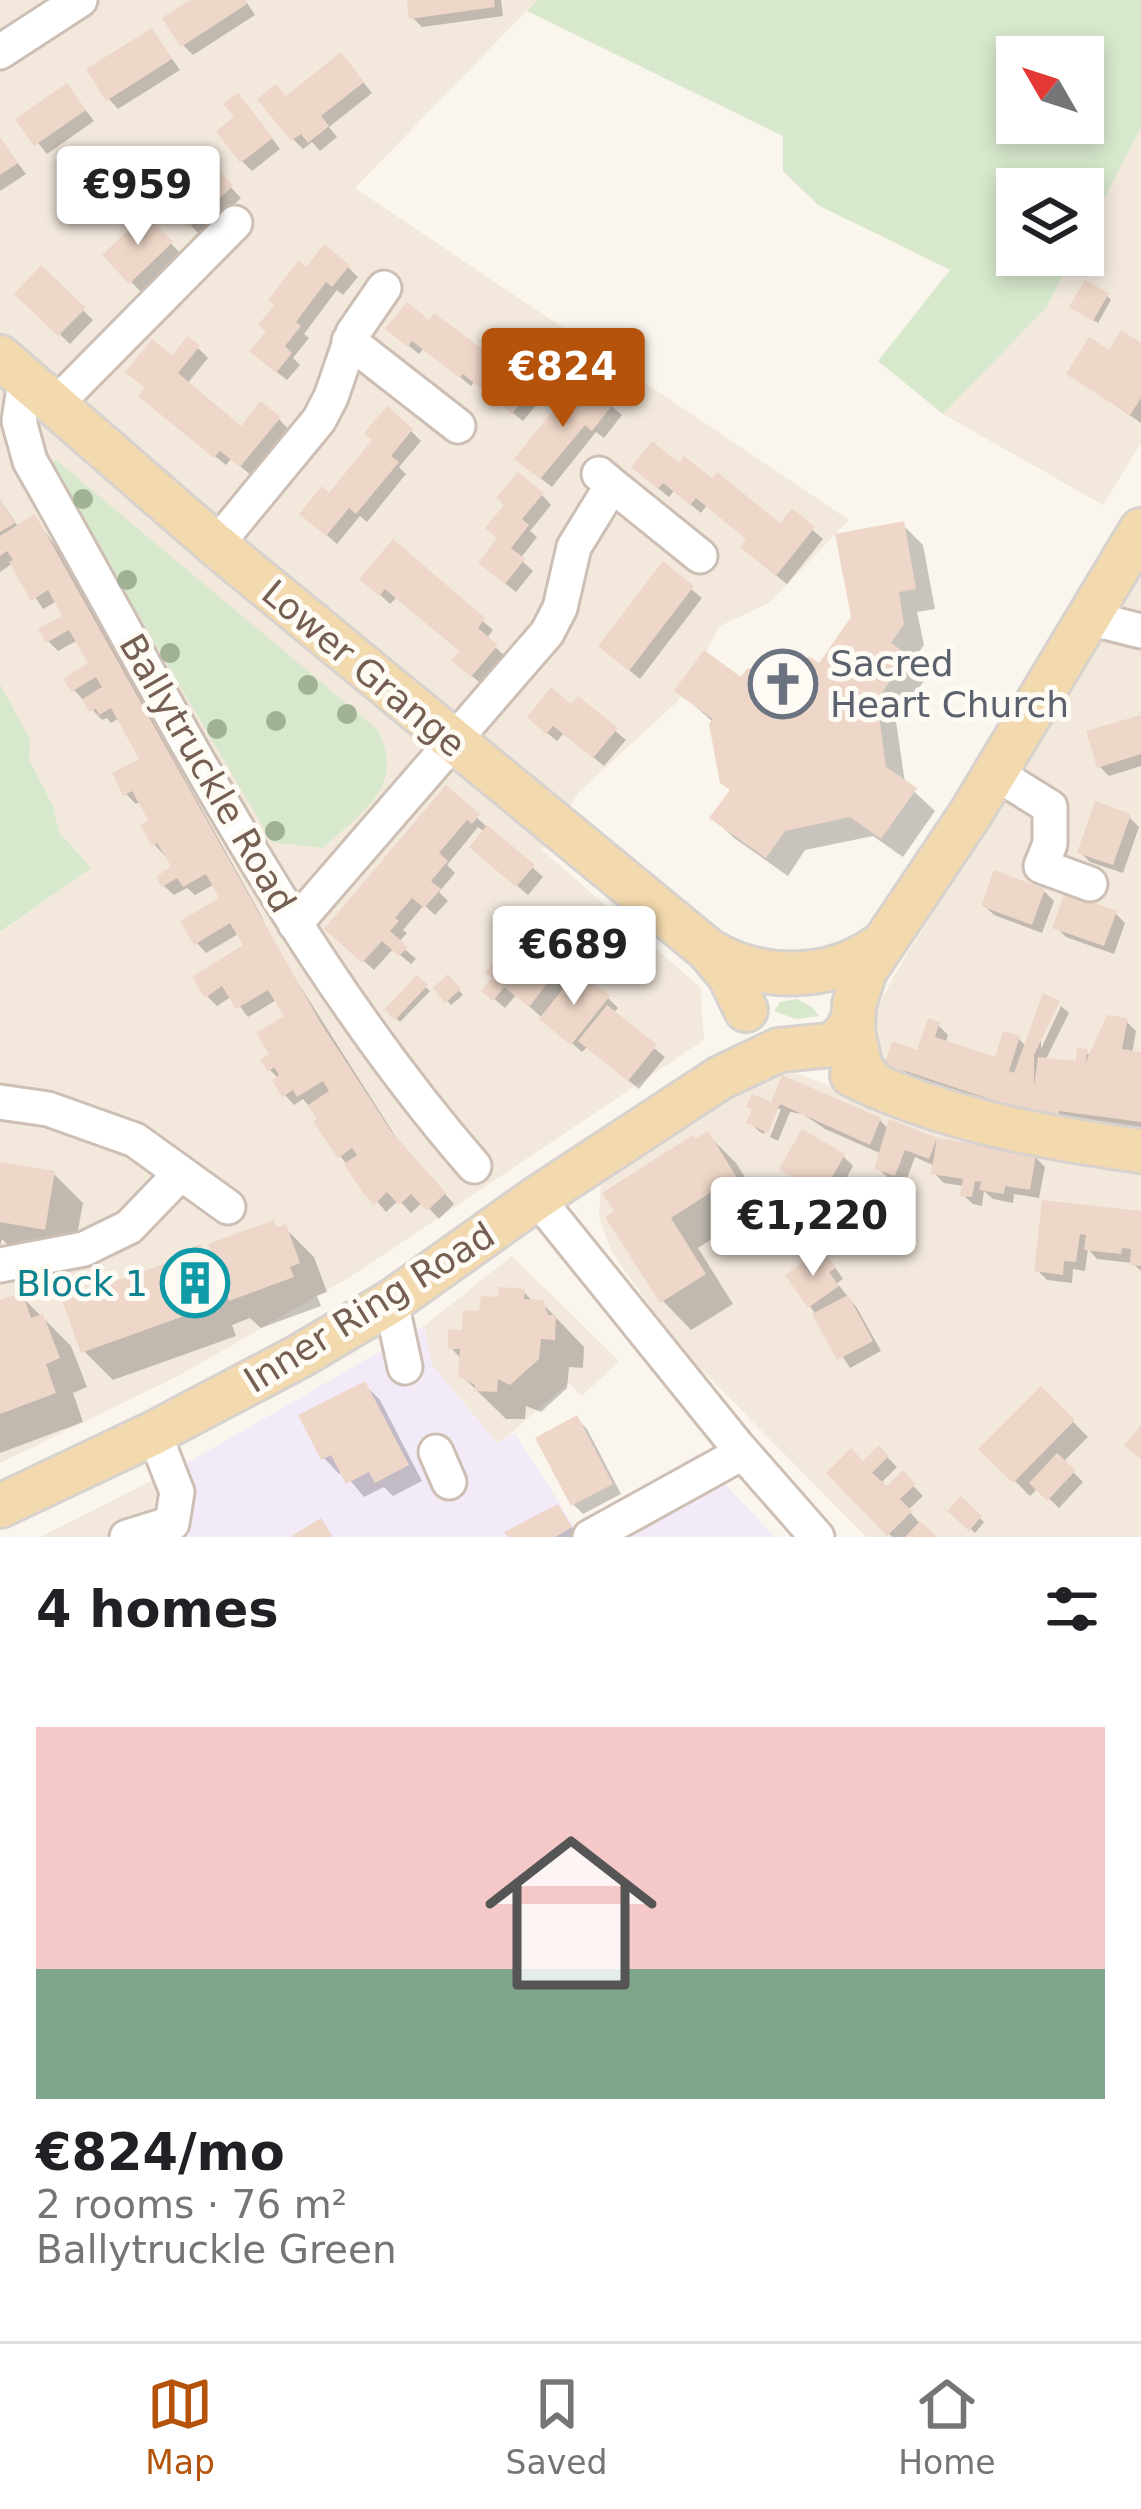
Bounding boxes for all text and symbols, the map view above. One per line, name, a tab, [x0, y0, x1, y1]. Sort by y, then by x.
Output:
north arrow	[996, 36, 1104, 144]
map controls	[996, 36, 1104, 276]
pin: €959	[67, 146, 209, 248]
text: €959	[84, 162, 192, 207]
button: layers	[996, 168, 1104, 276]
pin: €824	[492, 328, 634, 430]
text: €824	[509, 344, 617, 389]
street label: Lower Grange	[254, 572, 473, 765]
street label: Ballytruckle Road	[111, 627, 304, 920]
place label: Sacred Heart Church	[830, 643, 1069, 725]
church icon: Sacred Heart Church	[748, 649, 818, 719]
pin: €689	[503, 906, 645, 1008]
text: €689	[520, 922, 628, 967]
pin: €1,220	[715, 1177, 911, 1279]
text: €1,220	[738, 1193, 888, 1238]
street label: Inner Ring Road	[237, 1214, 502, 1401]
building icon: Block 1	[160, 1248, 230, 1318]
place label: Block 1	[16, 1263, 148, 1304]
icon: filters	[1039, 1576, 1105, 1642]
text: 4 homes	[36, 1580, 279, 1639]
icon: home	[463, 1805, 679, 2021]
text: €824/mo	[36, 2123, 285, 2182]
text: 2 rooms · 76 m²	[36, 2182, 347, 2227]
text: Ballytruckle Green	[36, 2227, 397, 2272]
tab: Map	[145, 2371, 215, 2482]
tab: Saved	[506, 2371, 608, 2482]
tab: Home	[898, 2371, 996, 2482]

